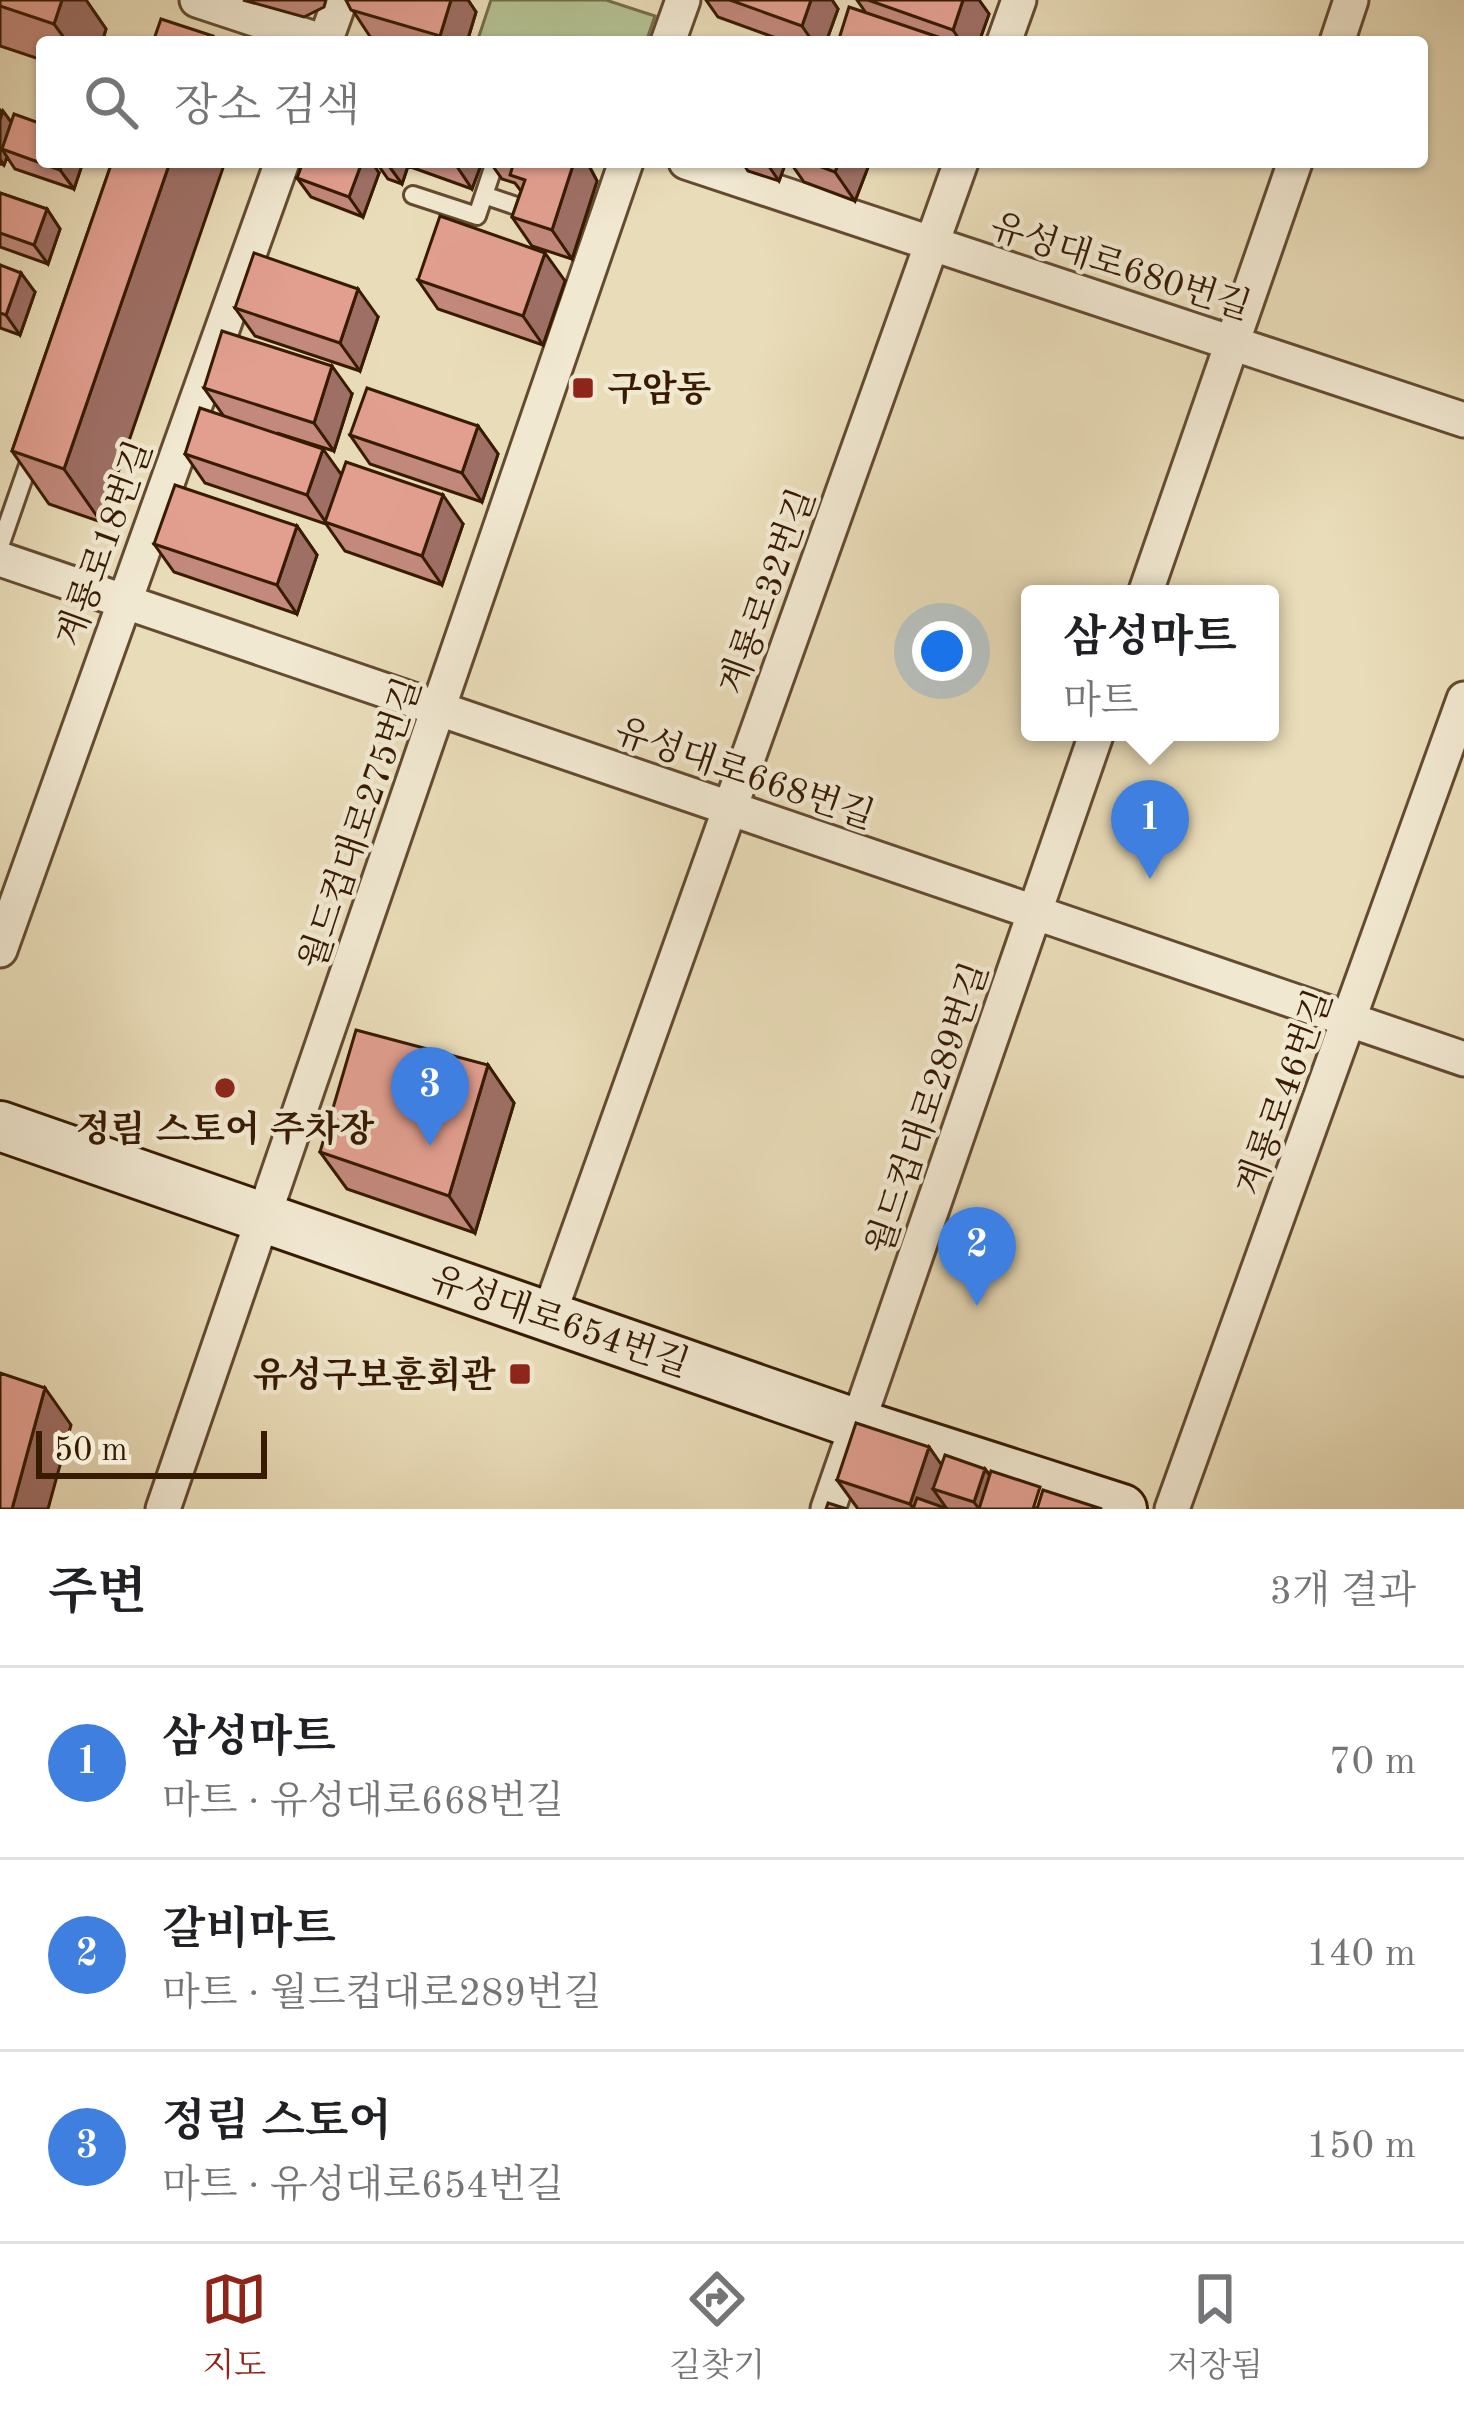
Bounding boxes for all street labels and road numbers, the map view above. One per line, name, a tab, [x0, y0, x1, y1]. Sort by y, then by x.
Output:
street label: 유성대로680번길	[985, 206, 1256, 328]
street label: 계룡로18번길	[49, 436, 161, 652]
street label: 계룡로32번길	[712, 484, 824, 700]
street label: 월드컵대로275번길	[292, 672, 430, 975]
street label: 유성대로668번길	[610, 711, 879, 837]
street label: 월드컵대로289번길	[856, 956, 996, 1260]
street label: 계룡로46번길	[1229, 985, 1341, 1201]
street label: 유성대로654번길	[425, 1259, 694, 1385]

